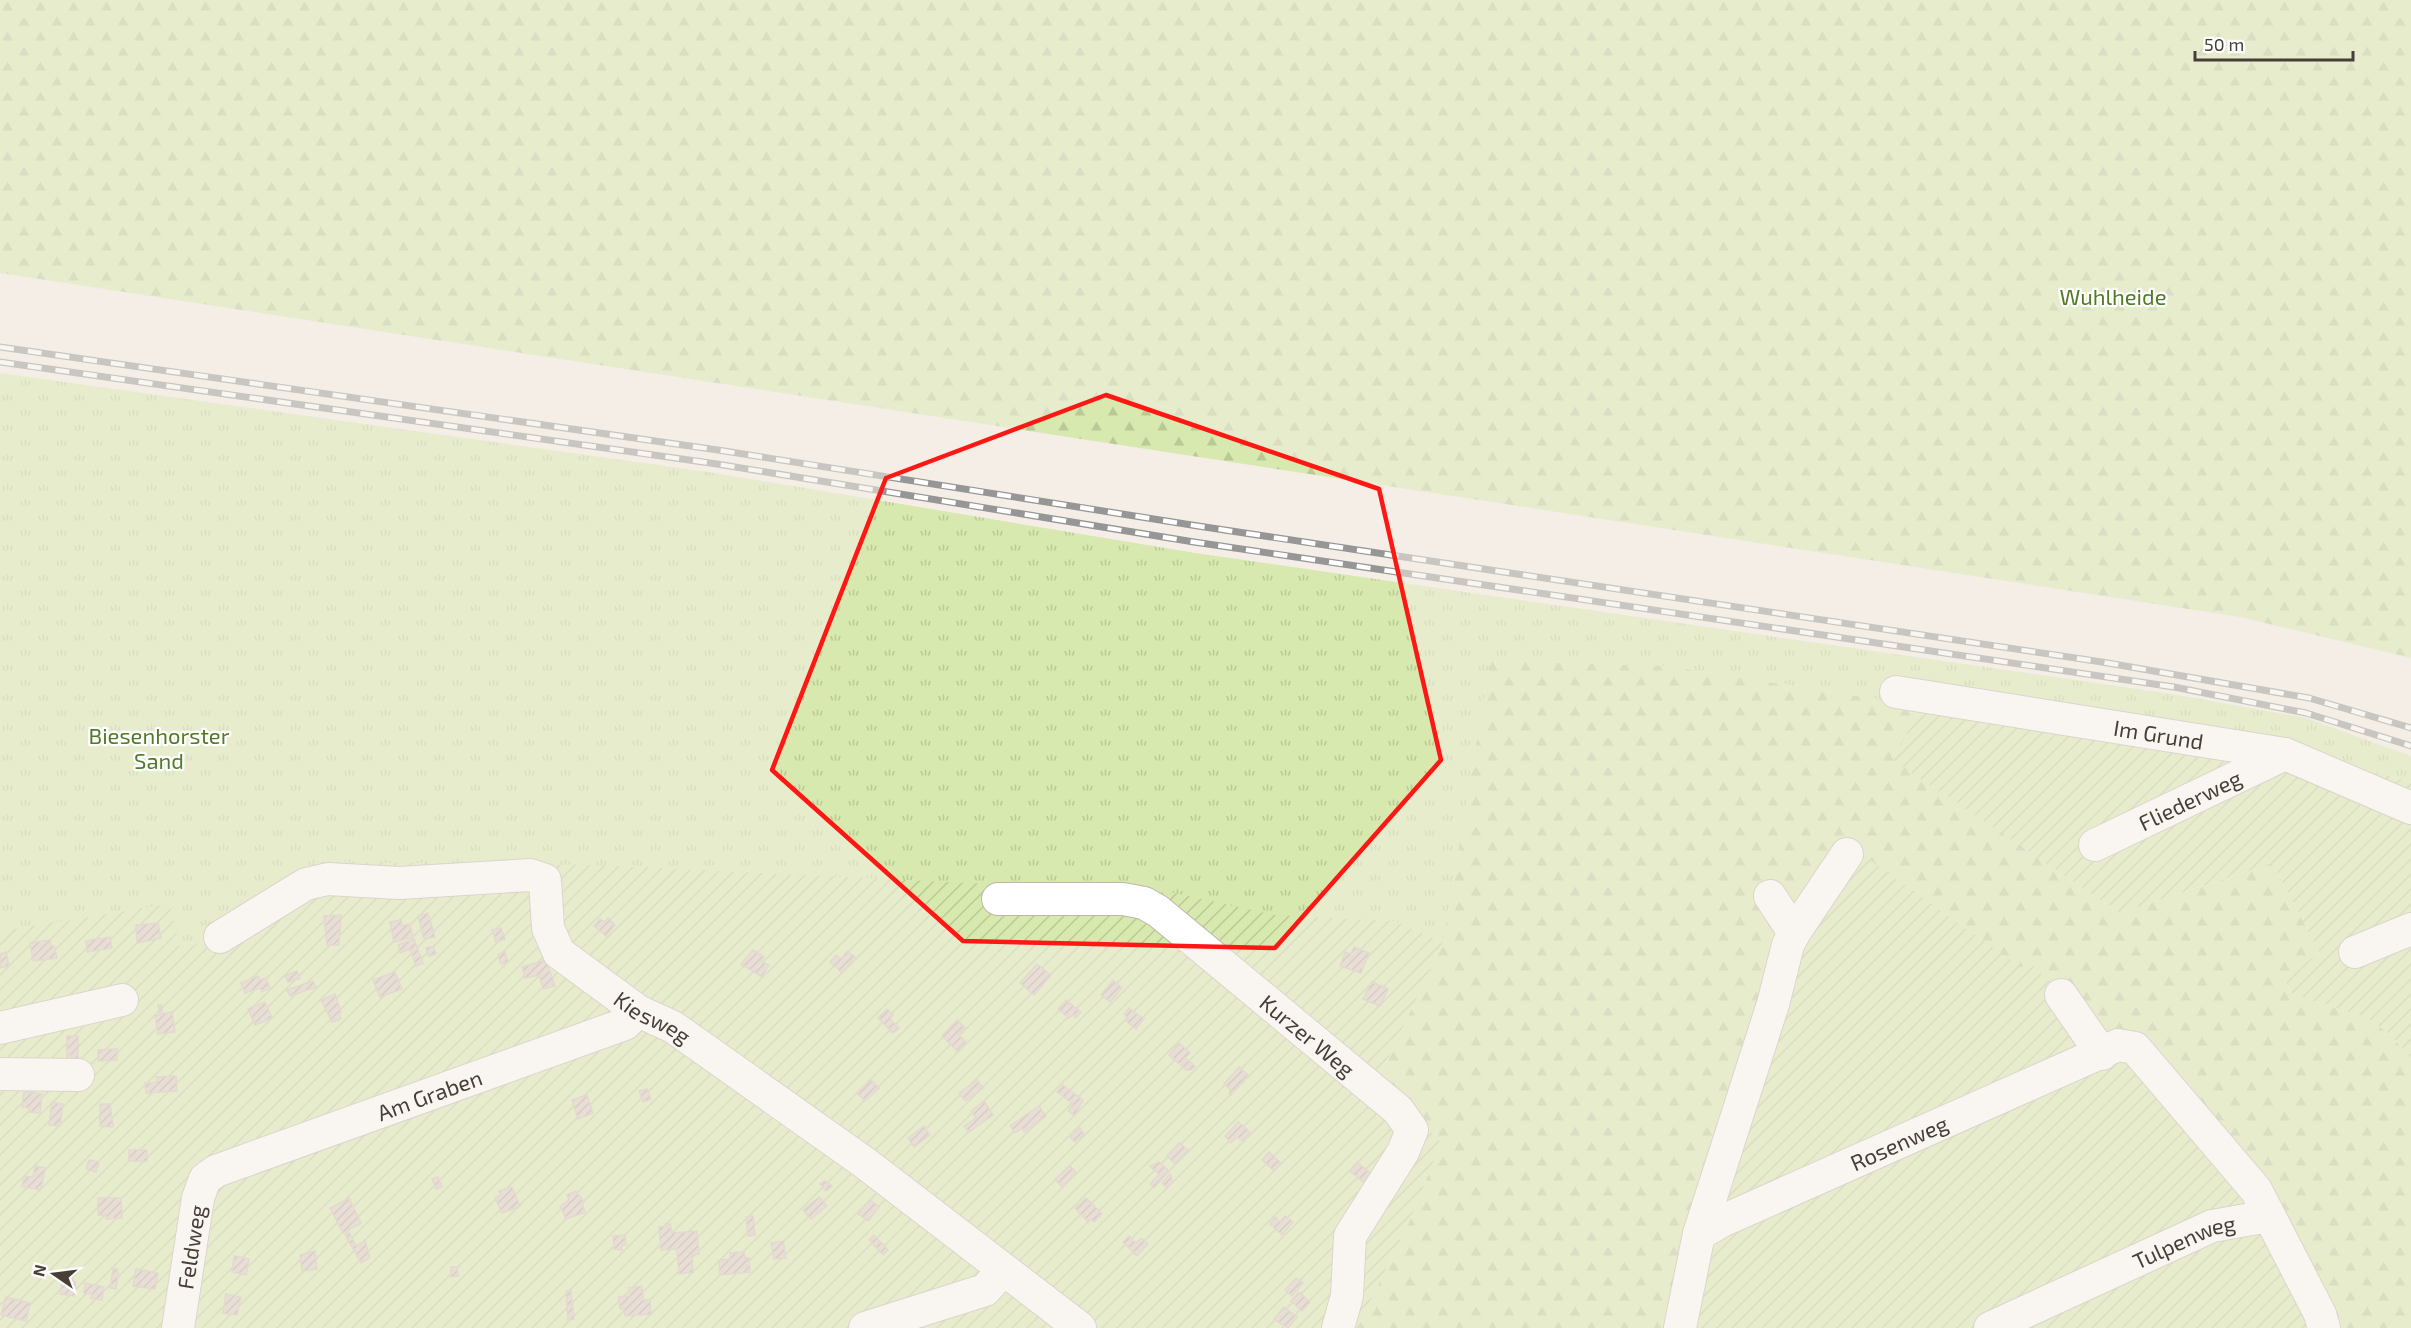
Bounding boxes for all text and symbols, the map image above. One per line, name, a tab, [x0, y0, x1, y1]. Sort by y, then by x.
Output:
scale bar	[2195, 24, 2352, 62]
text: 50 m	[2204, 33, 2244, 55]
park label: Wuhlheide	[2060, 283, 2166, 309]
street label: Im Grund	[2112, 714, 2205, 754]
park label: Biesenhorster Sand	[89, 722, 230, 773]
street label: Fliederweg	[2134, 764, 2245, 835]
street label: Kiesweg	[609, 985, 696, 1049]
street label: Kurzer Weg	[1255, 988, 1360, 1082]
street label: Am Graben	[373, 1064, 485, 1125]
street label: Rosenweg	[1846, 1109, 1952, 1175]
street label: Feldweg	[171, 1203, 210, 1291]
street label: Tulpenweg	[2128, 1209, 2237, 1274]
north arrow	[24, 1244, 84, 1304]
text: N	[28, 1262, 50, 1278]

